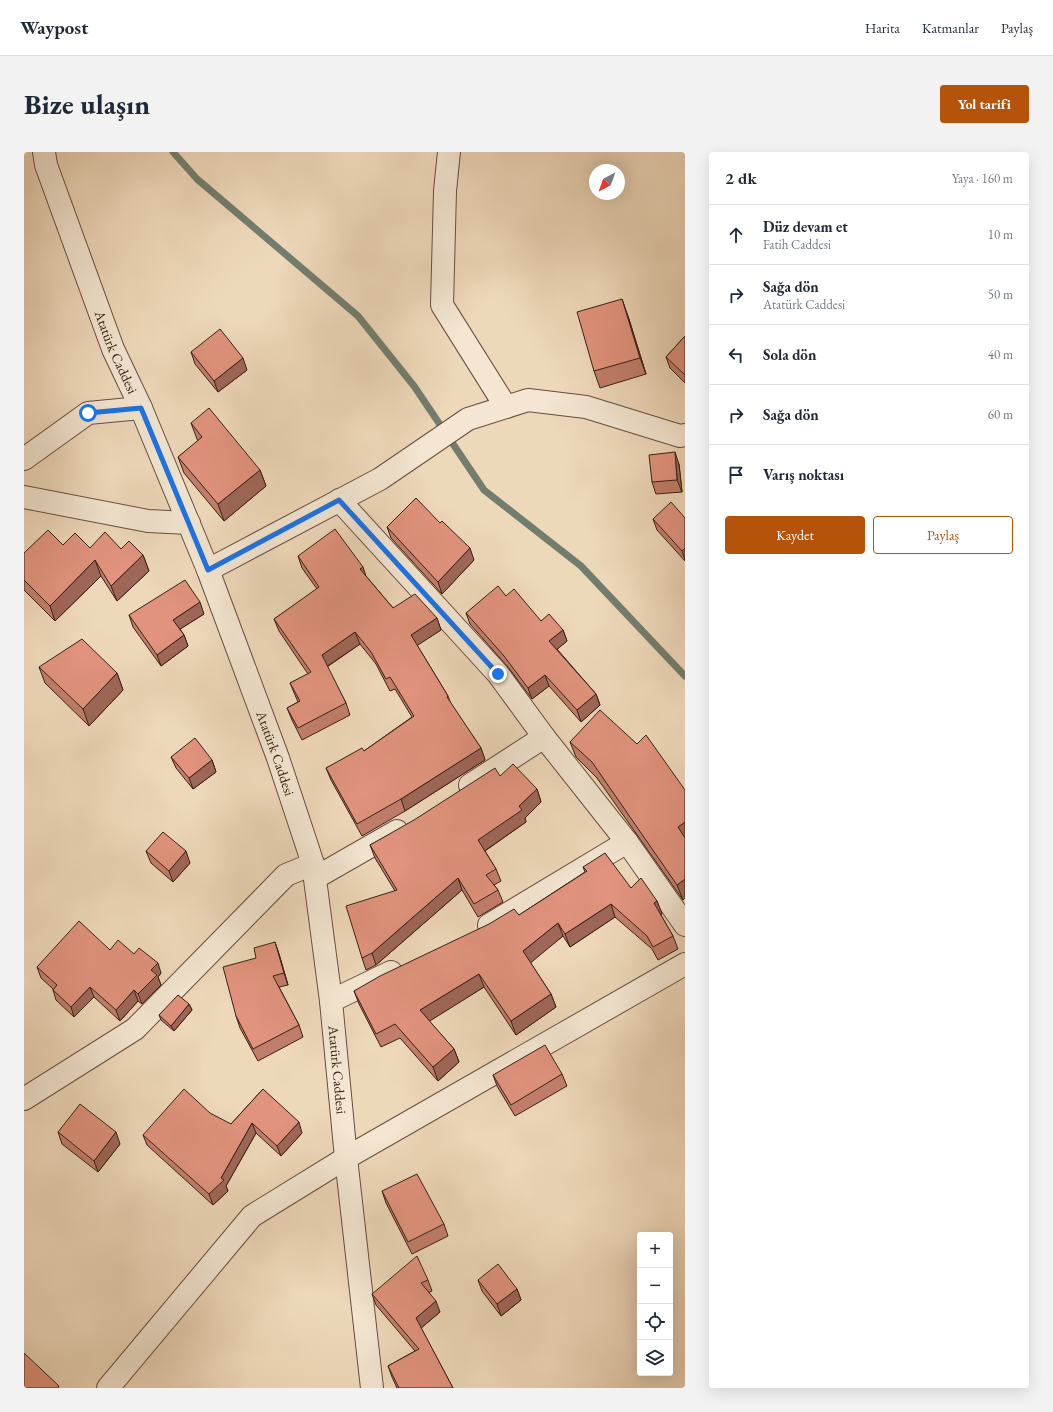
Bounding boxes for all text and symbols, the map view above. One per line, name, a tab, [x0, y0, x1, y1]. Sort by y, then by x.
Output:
text: Waypost	[20, 15, 88, 40]
text: Harita	[865, 19, 900, 37]
text: Katmanlar	[922, 19, 979, 37]
text: Paylaş	[1001, 19, 1033, 37]
button: Yol tarifi	[940, 85, 1029, 123]
text: Bize ulaşın	[24, 86, 150, 122]
north arrow	[589, 164, 625, 200]
text: 2 dk	[725, 167, 757, 189]
text: Yaya · 160 m	[952, 170, 1013, 187]
text: Düz devam et	[763, 217, 848, 236]
icon: ahead	[725, 224, 747, 246]
text: 10 m	[988, 226, 1013, 243]
text: Fatih Caddesi	[763, 236, 831, 253]
text: Sağa dön	[763, 277, 819, 296]
icon: right	[725, 284, 747, 306]
text: 50 m	[988, 286, 1013, 303]
text: Atatürk Caddesi	[763, 296, 845, 313]
street label: Atatürk Caddesi	[90, 307, 142, 397]
icon: left	[725, 344, 747, 366]
text: Sola dön	[763, 345, 816, 364]
text: 40 m	[988, 346, 1013, 363]
route start	[79, 404, 97, 422]
icon: right	[725, 404, 747, 426]
text: Sağa dön	[763, 405, 819, 424]
text: 60 m	[988, 406, 1013, 423]
icon: arrive	[725, 464, 747, 486]
text: Varış noktası	[763, 465, 844, 484]
button: Kaydet	[725, 516, 865, 554]
button: Paylaş	[873, 516, 1013, 554]
route end	[489, 665, 507, 683]
street label: Atatürk Caddesi	[252, 707, 299, 799]
street label: Atatürk Caddesi	[324, 1024, 351, 1115]
map controls	[637, 1232, 673, 1376]
button: +	[637, 1232, 673, 1268]
button: −	[637, 1268, 673, 1304]
button: locate	[637, 1304, 673, 1340]
button: layers	[637, 1340, 673, 1376]

